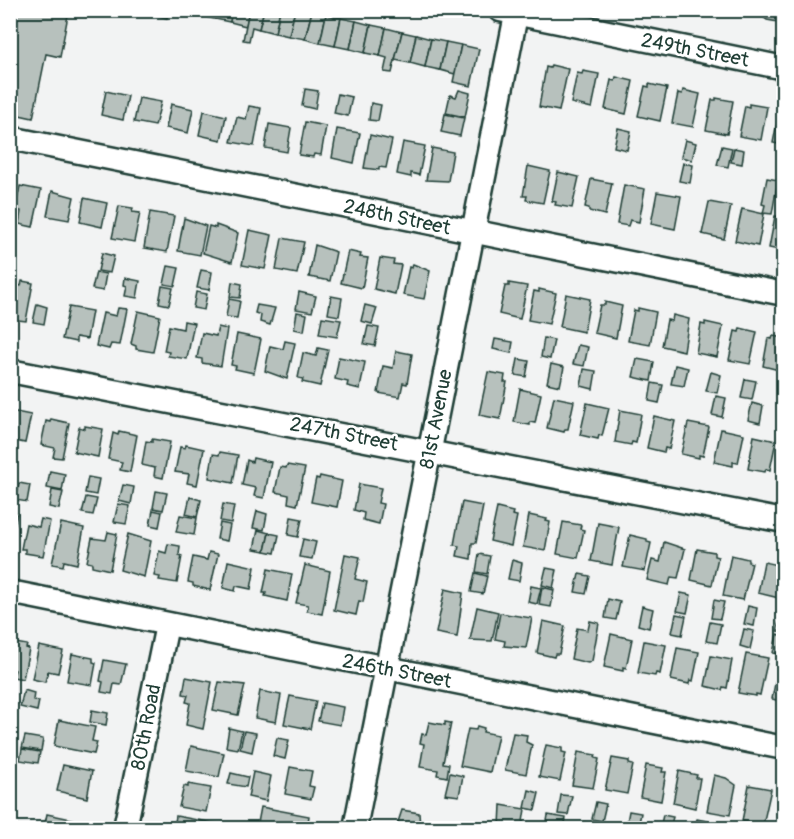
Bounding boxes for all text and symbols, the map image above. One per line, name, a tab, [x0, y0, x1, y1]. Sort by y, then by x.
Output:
street label: 249th Street	[639, 27, 752, 73]
street label: 248th Street	[341, 193, 454, 241]
street label: 81st Avenue	[414, 367, 458, 471]
street label: 247th Street	[288, 411, 401, 457]
street label: 246th Street	[340, 648, 455, 694]
street label: 80th Road	[125, 682, 167, 772]

